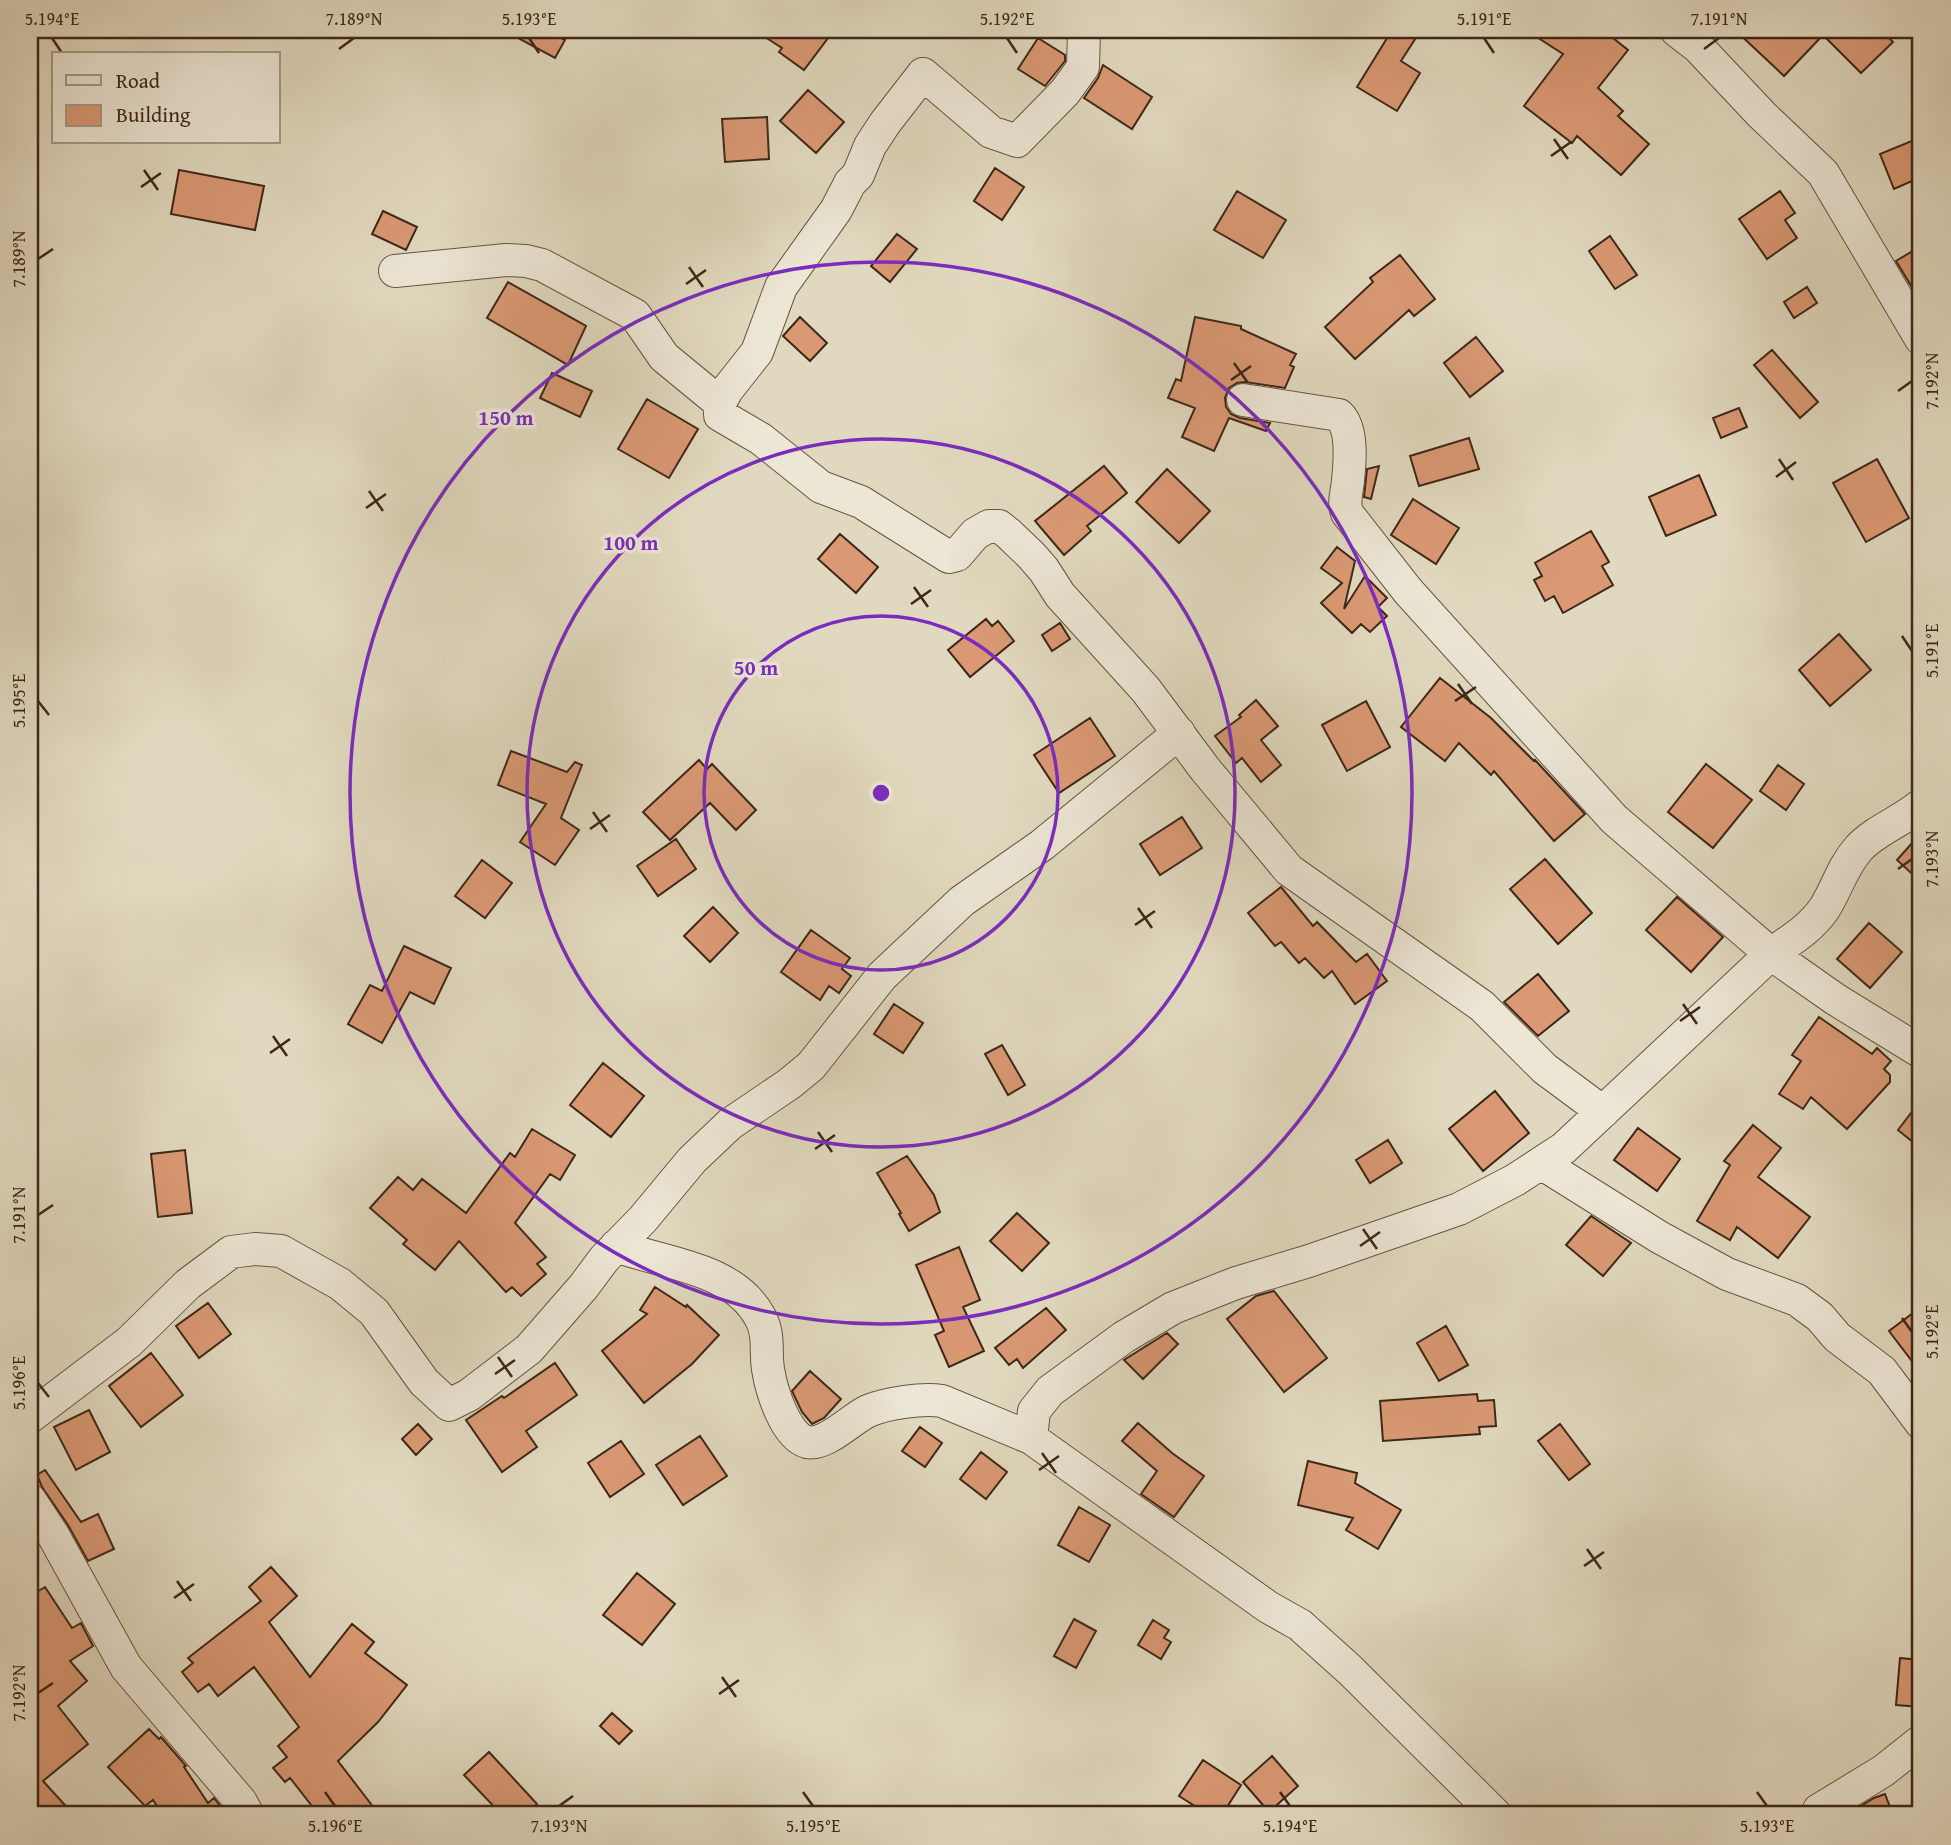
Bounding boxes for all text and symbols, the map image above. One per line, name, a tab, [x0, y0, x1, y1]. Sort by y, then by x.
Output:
text: 5.194°E	[25, 5, 79, 32]
text: 7.189°N	[325, 5, 383, 32]
text: 5.193°E	[502, 5, 556, 32]
text: 5.192°E	[980, 5, 1034, 32]
text: 5.191°E	[1457, 5, 1511, 32]
text: 7.191°N	[1690, 5, 1748, 32]
legend	[52, 52, 280, 144]
text: Road	[116, 65, 161, 96]
text: Building	[116, 99, 191, 130]
text: 7.189°N	[5, 230, 32, 288]
text: 7.192°N	[1918, 352, 1945, 410]
text: 150 m	[478, 402, 534, 433]
text: 100 m	[603, 527, 659, 558]
text: 5.191°E	[1918, 624, 1945, 678]
text: 50 m	[734, 652, 778, 683]
text: 5.195°E	[5, 674, 32, 728]
centre of rings	[869, 781, 893, 805]
text: 7.193°N	[1918, 830, 1945, 888]
text: 7.191°N	[5, 1186, 32, 1244]
text: 5.192°E	[1918, 1305, 1945, 1359]
text: 5.196°E	[5, 1356, 32, 1410]
text: 7.192°N	[5, 1664, 32, 1722]
text: 5.196°E	[308, 1812, 362, 1839]
text: 7.193°N	[530, 1812, 588, 1839]
text: 5.195°E	[786, 1812, 840, 1839]
text: 5.194°E	[1263, 1812, 1317, 1839]
text: 5.193°E	[1740, 1812, 1794, 1839]

